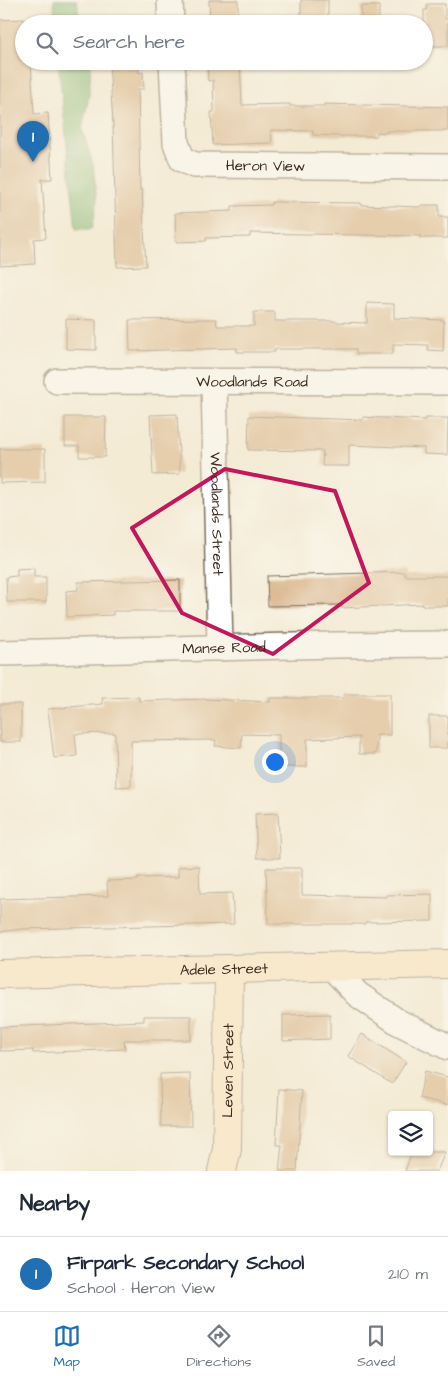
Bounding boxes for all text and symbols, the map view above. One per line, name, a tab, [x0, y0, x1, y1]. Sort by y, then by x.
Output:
search box	[15, 15, 433, 70]
icon: search	[33, 29, 61, 57]
text: Search here	[73, 29, 185, 56]
pin: 1	[17, 121, 49, 162]
street label: Heron View	[226, 155, 305, 177]
street label: Woodlands Road	[196, 371, 308, 393]
street label: Woodlands Street	[205, 452, 228, 576]
street label: Manse Road	[182, 637, 266, 660]
your location	[262, 749, 288, 775]
street label: Adele Street	[180, 958, 268, 981]
street label: Leven Street	[217, 1023, 239, 1118]
map controls	[388, 1111, 433, 1156]
button: layers	[388, 1111, 433, 1156]
text: Nearby	[20, 1189, 90, 1218]
text: Firpark Secondary School	[67, 1250, 304, 1277]
text: 1	[35, 1263, 37, 1285]
text: 210 m	[388, 1263, 428, 1285]
text: School · Heron View	[67, 1277, 216, 1299]
tab: Map	[53, 1322, 81, 1372]
tab: Directions	[186, 1322, 251, 1372]
tab: Saved	[357, 1322, 395, 1372]

